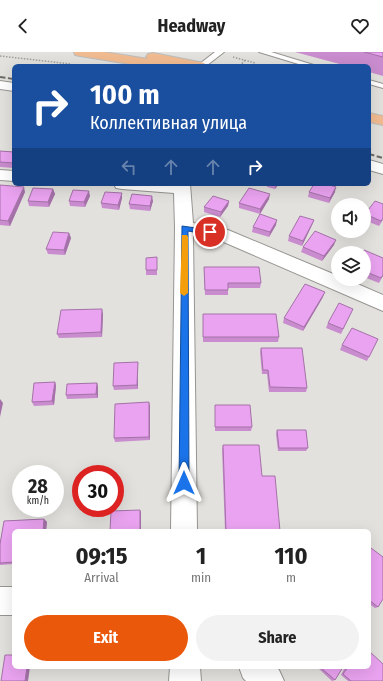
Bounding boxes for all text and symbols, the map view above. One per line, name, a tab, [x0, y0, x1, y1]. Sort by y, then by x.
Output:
icon: back	[12, 15, 34, 37]
text: Headway	[158, 15, 225, 37]
icon: heart	[349, 15, 371, 37]
text: 100 m	[90, 78, 160, 111]
icon: right	[24, 80, 76, 132]
text: Коллективная улица	[90, 112, 247, 134]
icon: left	[118, 156, 140, 178]
icon: ahead	[160, 156, 182, 178]
icon: ahead	[202, 156, 224, 178]
icon: right	[244, 156, 266, 178]
map controls	[331, 198, 371, 286]
button: sound	[331, 198, 371, 238]
pin	[193, 215, 227, 249]
icon: arrive	[199, 221, 221, 243]
button: layers	[331, 246, 371, 286]
position arrow	[163, 462, 205, 504]
speed limit sign: 30	[72, 465, 124, 517]
text: 28	[28, 474, 48, 498]
text: km/h	[27, 495, 49, 507]
text: 09:15	[75, 542, 127, 570]
text: 1	[196, 542, 206, 570]
text: 110	[275, 542, 308, 570]
text: Arrival	[84, 570, 119, 585]
text: min	[191, 570, 211, 585]
text: m	[286, 570, 296, 585]
button: Exit	[24, 615, 188, 661]
button: Share	[196, 615, 359, 661]

